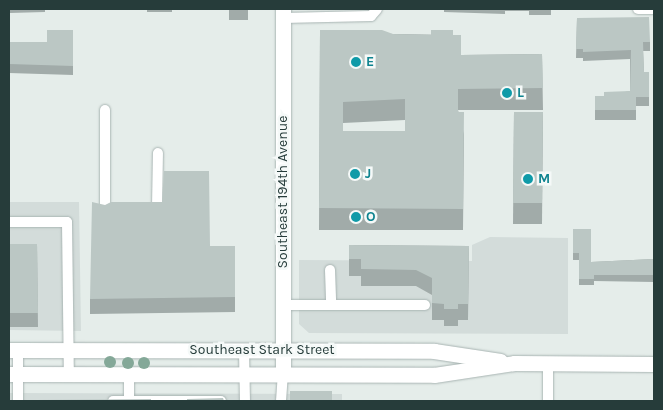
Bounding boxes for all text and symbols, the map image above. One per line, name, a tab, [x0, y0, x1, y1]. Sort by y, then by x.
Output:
place label: E	[366, 54, 374, 70]
marker: E	[350, 56, 362, 68]
place label: L	[517, 85, 524, 101]
marker: L	[501, 87, 513, 99]
street label: Southeast 194th Avenue	[275, 116, 291, 268]
place label: J	[365, 166, 371, 182]
marker: J	[349, 168, 361, 180]
place label: M	[538, 171, 550, 187]
marker: M	[522, 173, 534, 185]
place label: O	[366, 209, 376, 225]
marker: O	[350, 211, 362, 223]
street label: Southeast Stark Street	[189, 342, 335, 358]

